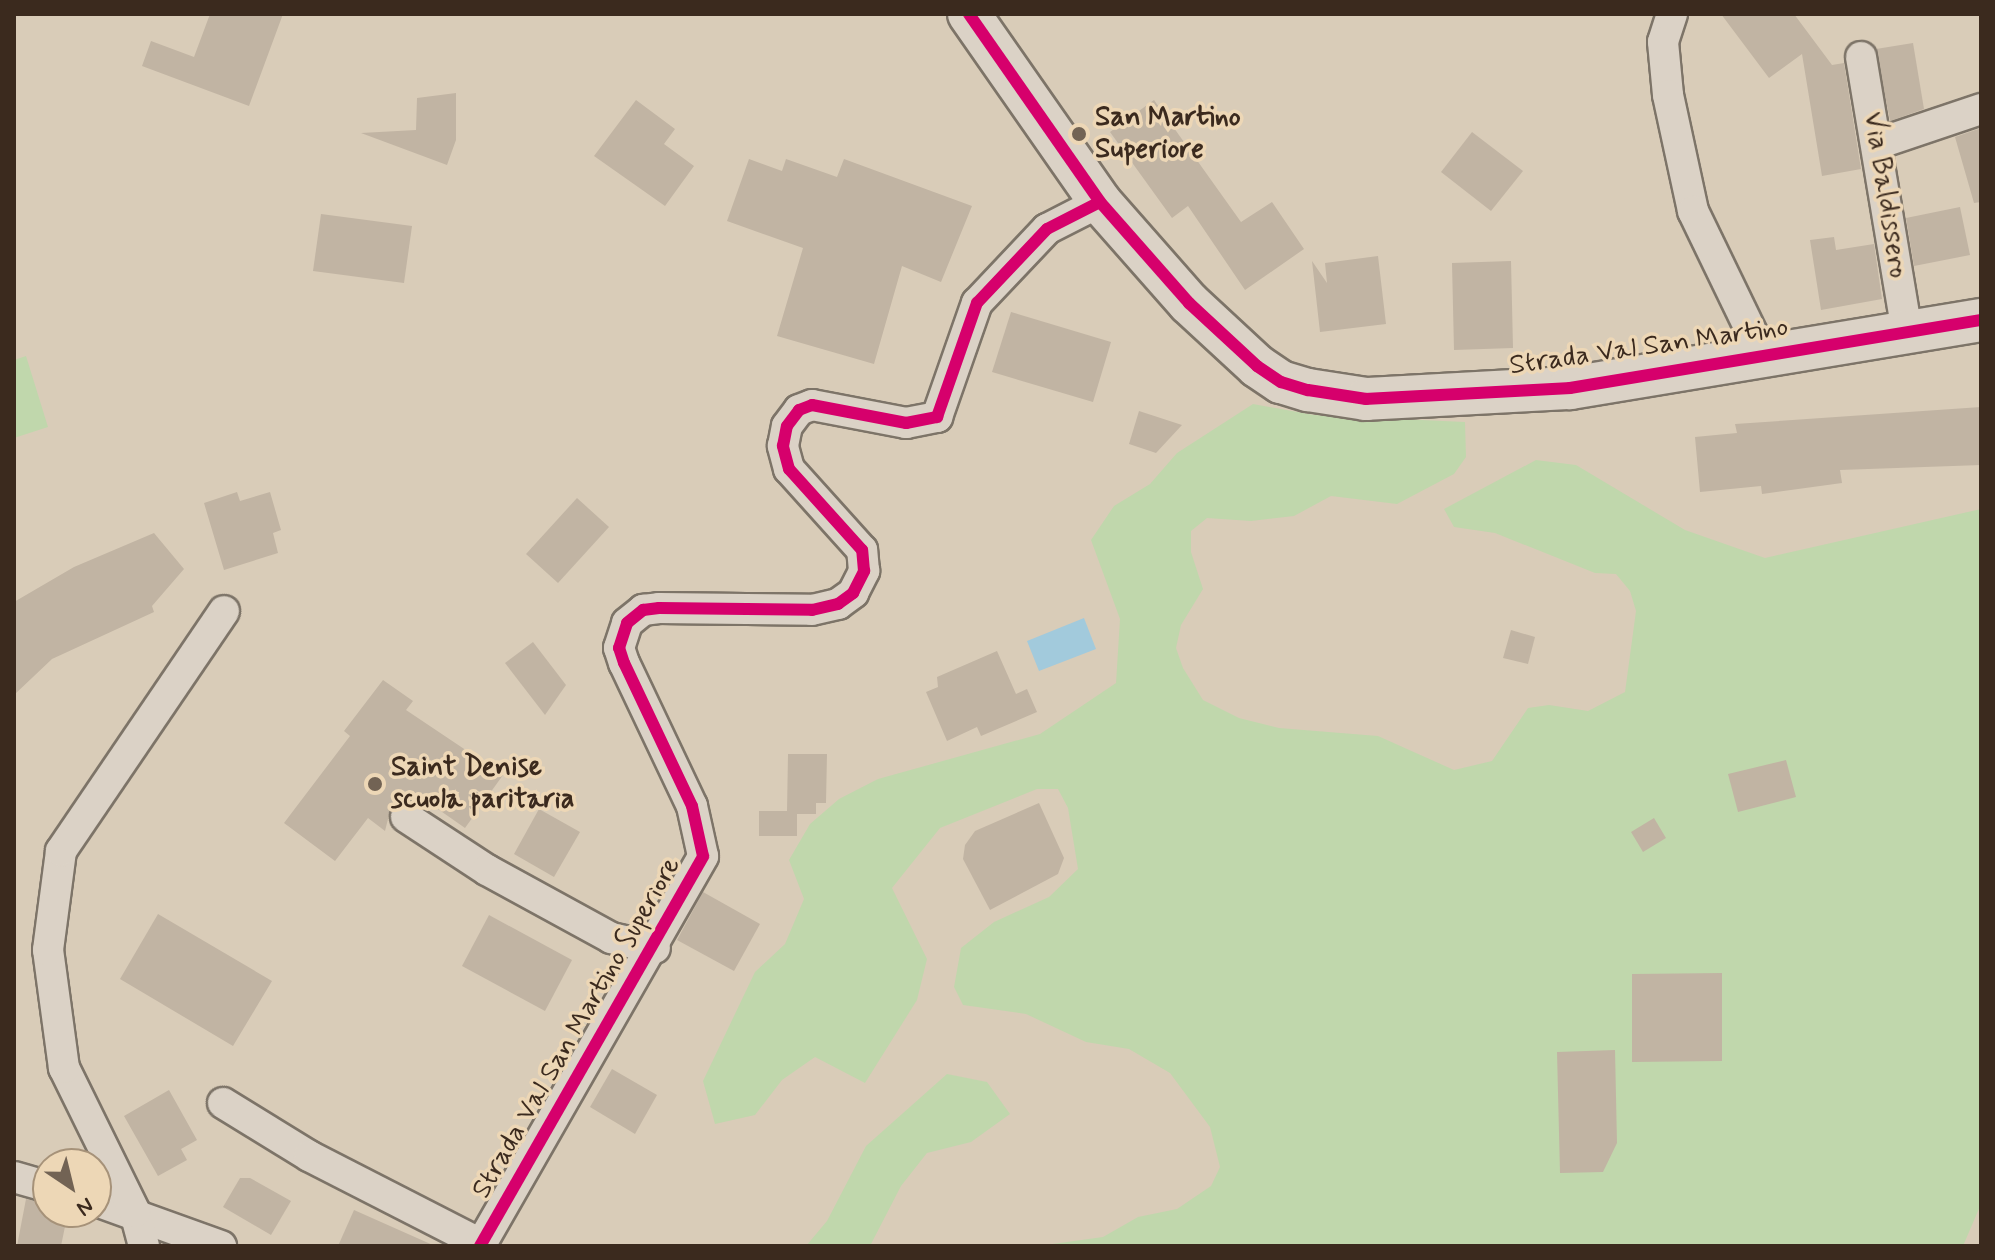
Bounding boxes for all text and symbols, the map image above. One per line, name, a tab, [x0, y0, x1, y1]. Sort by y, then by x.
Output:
place label: San Martino Superiore	[1095, 101, 1243, 167]
street label: Via Baldissero	[1855, 110, 1915, 280]
marker: San Martino Superiore	[1070, 125, 1088, 143]
street label: Strada Val San Martino	[1507, 311, 1791, 383]
place label: Saint Denise scuola paritaria	[391, 751, 574, 817]
marker: Saint Denise scuola paritaria	[366, 775, 384, 793]
street label: Strada Val San Martino Superiore	[463, 847, 691, 1209]
north arrow	[32, 1148, 112, 1228]
text: N	[71, 1190, 99, 1222]

